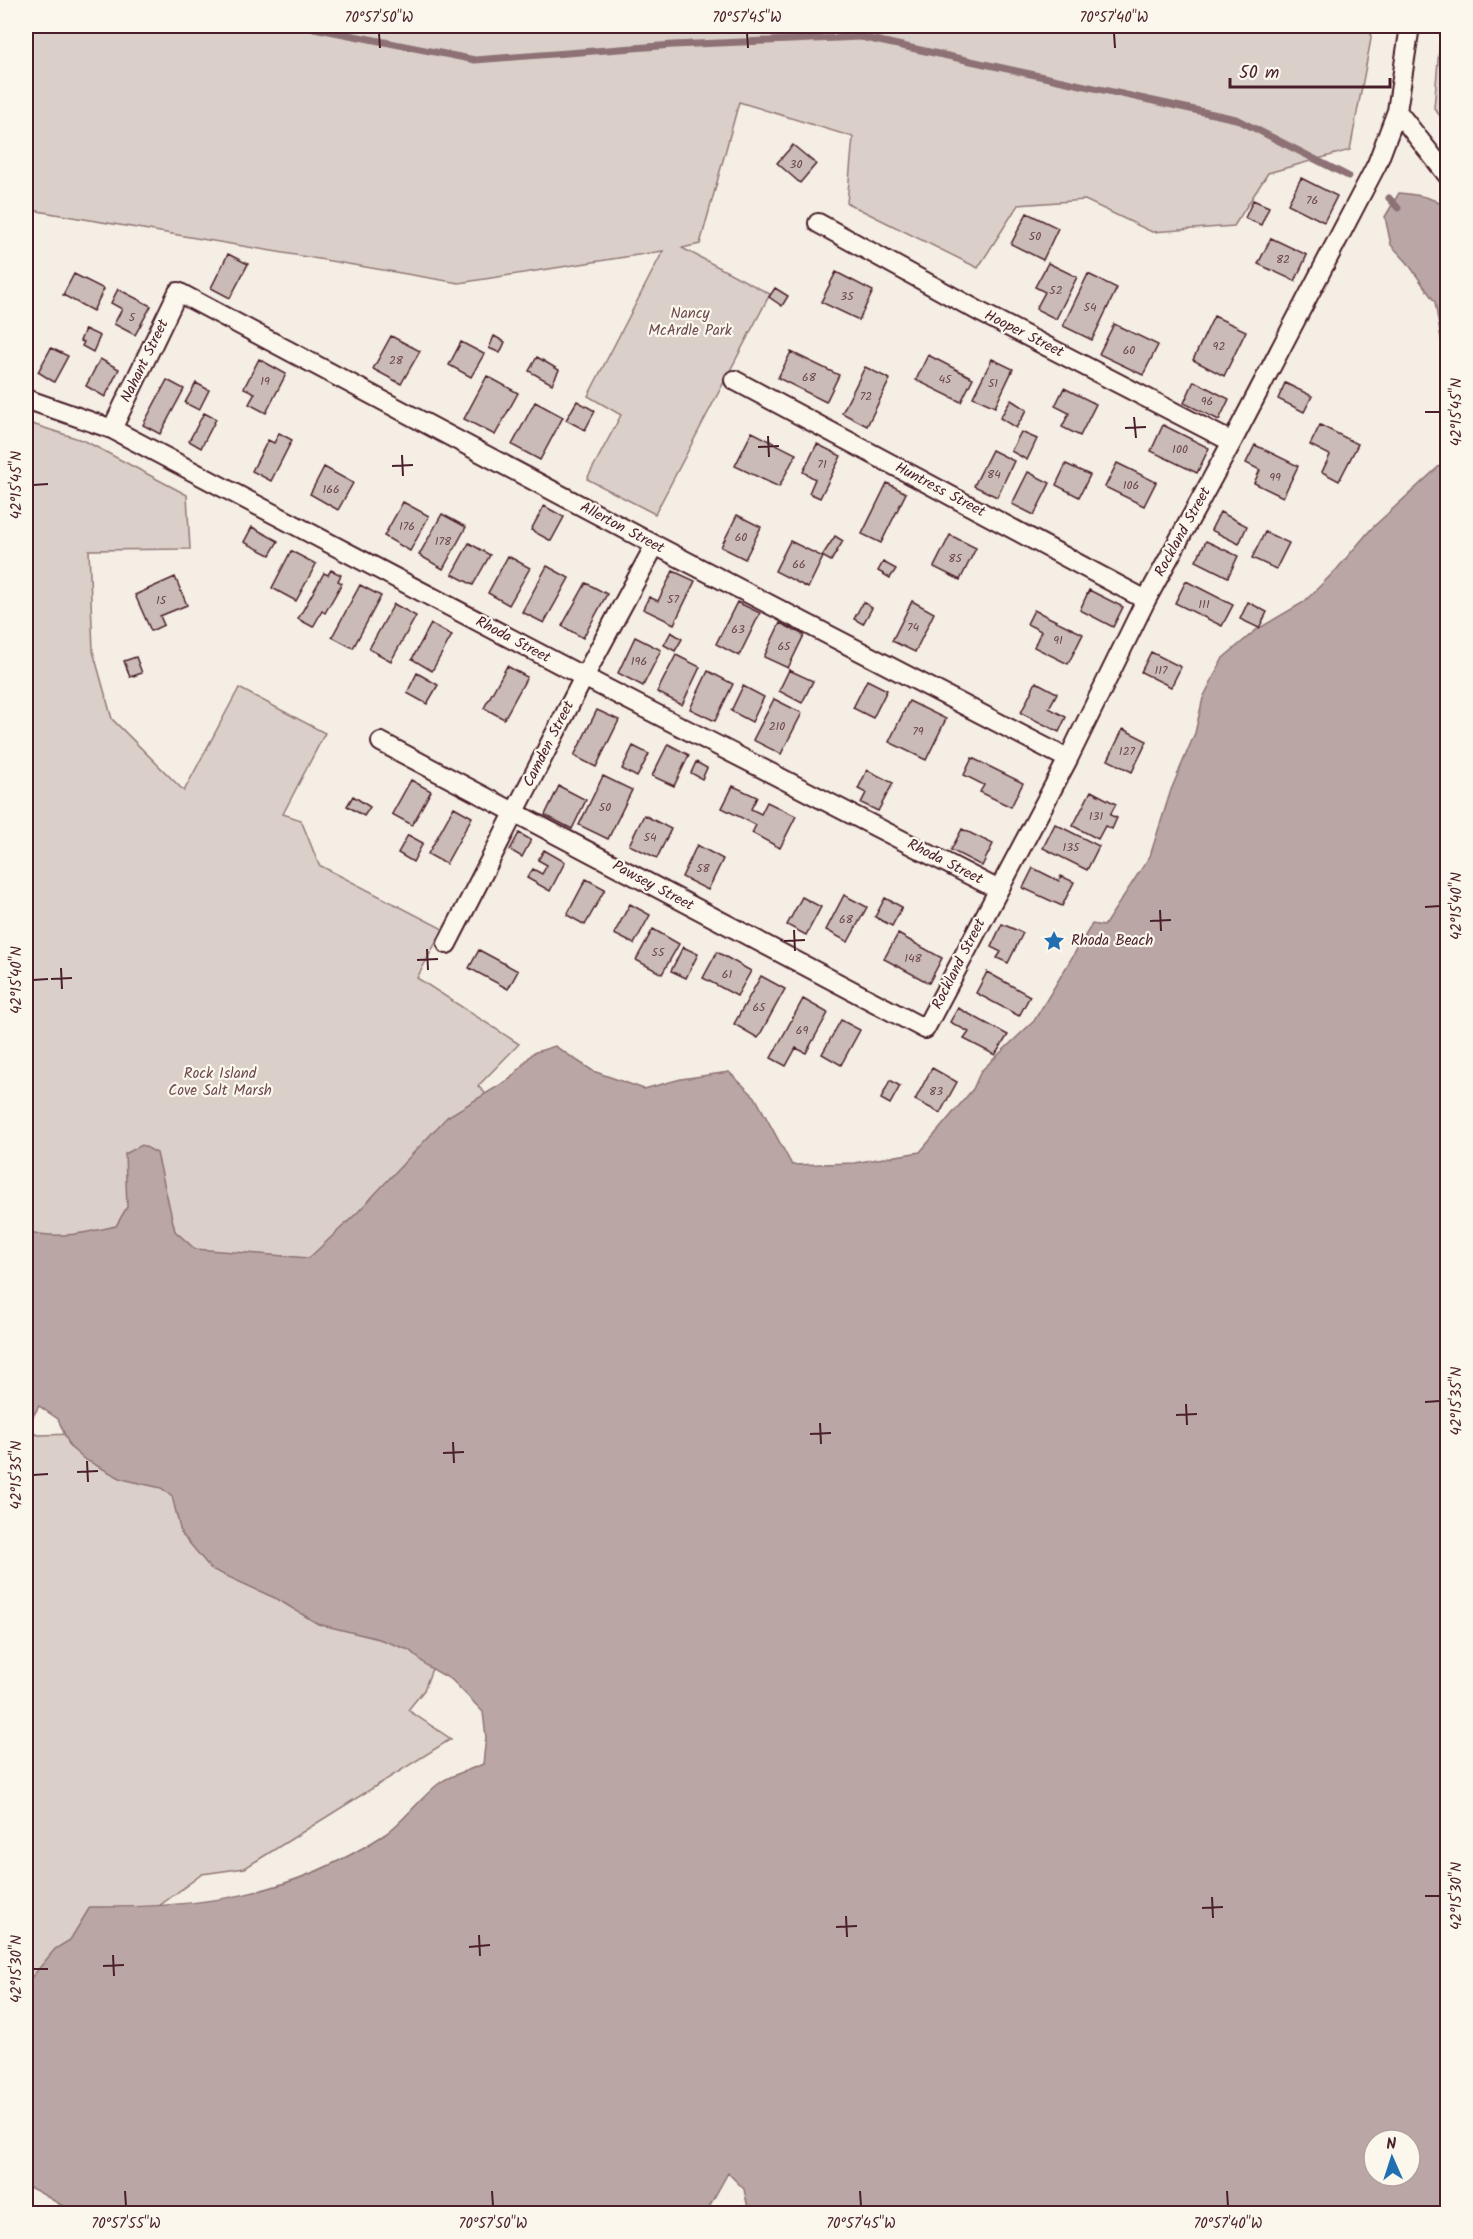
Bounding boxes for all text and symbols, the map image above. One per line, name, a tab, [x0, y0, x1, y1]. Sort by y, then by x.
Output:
text: 70°57'50"W	[345, 6, 414, 30]
text: 70°57'45"W	[712, 6, 782, 30]
text: 70°57'40"W	[1079, 6, 1149, 30]
scale bar	[1230, 51, 1390, 89]
text: 50 m	[1239, 59, 1279, 88]
house number: 30	[790, 155, 802, 174]
house number: 76	[1306, 191, 1318, 210]
house number: 50	[1029, 227, 1041, 246]
house number: 82	[1276, 250, 1290, 269]
house number: 52	[1049, 281, 1063, 300]
house number: 35	[840, 287, 855, 306]
house number: 54	[1083, 298, 1097, 317]
park label: Nancy McArdle Park	[648, 302, 733, 343]
street label: Hooper Street	[980, 304, 1068, 364]
house number: 5	[129, 308, 137, 327]
street label: Nahant Street	[114, 315, 176, 407]
house number: 92	[1213, 337, 1225, 356]
house number: 60	[1123, 341, 1135, 360]
house number: 28	[389, 351, 404, 370]
house number: 68	[802, 368, 817, 387]
house number: 45	[938, 370, 953, 389]
house number: 19	[260, 372, 270, 391]
house number: 51	[988, 374, 998, 393]
text: 42°15'45"N	[1445, 378, 1469, 446]
house number: 72	[860, 387, 872, 406]
house number: 96	[1201, 392, 1213, 411]
house number: 100	[1172, 440, 1188, 459]
text: 42°15'45"N	[5, 451, 29, 519]
house number: 71	[817, 455, 827, 474]
street label: Huntress Street	[890, 456, 990, 524]
house number: 84	[987, 465, 1001, 484]
house number: 99	[1269, 468, 1281, 487]
house number: 106	[1123, 476, 1139, 495]
house number: 166	[322, 480, 340, 499]
street label: Rockland Street	[1148, 482, 1218, 581]
street label: Allerton Street	[575, 496, 669, 560]
house number: 176	[399, 517, 415, 536]
house number: 60	[735, 528, 747, 547]
house number: 178	[435, 532, 452, 551]
house number: 85	[948, 549, 963, 568]
house number: 66	[792, 555, 806, 574]
house number: 57	[667, 590, 679, 609]
house number: 15	[156, 591, 168, 610]
house number: 111	[1198, 595, 1210, 614]
street label: Rhoda Street	[471, 610, 555, 670]
house number: 74	[907, 618, 919, 637]
house number: 63	[731, 620, 745, 639]
house number: 91	[1053, 631, 1063, 650]
house number: 65	[777, 637, 792, 656]
house number: 196	[631, 652, 647, 671]
house number: 117	[1154, 661, 1168, 680]
street label: Camden Street	[517, 696, 581, 791]
house number: 210	[769, 717, 785, 736]
house number: 79	[912, 722, 924, 741]
house number: 127	[1119, 742, 1136, 761]
house number: 50	[599, 798, 611, 817]
house number: 131	[1089, 807, 1103, 826]
house number: 54	[643, 828, 657, 847]
street label: Rhoda Street	[903, 833, 987, 891]
house number: 135	[1062, 838, 1081, 857]
street label: Pawsey Street	[608, 854, 698, 918]
house number: 58	[696, 859, 711, 878]
text: 42°15'40"N	[1445, 872, 1469, 940]
house number: 68	[839, 910, 854, 929]
street label: Rockland Street	[926, 914, 992, 1014]
place icon: Rhoda Beach	[1042, 929, 1066, 953]
place label: Rhoda Beach	[1071, 929, 1153, 953]
house number: 55	[652, 943, 666, 962]
text: 42°15'40"N	[5, 946, 29, 1014]
house number: 148	[904, 949, 923, 968]
house number: 61	[722, 965, 732, 984]
house number: 65	[752, 998, 767, 1017]
house number: 69	[796, 1021, 808, 1040]
park label: Rock Island Cove Salt Marsh	[168, 1062, 272, 1103]
house number: 83	[929, 1082, 943, 1101]
text: 42°15'35"N	[1445, 1367, 1469, 1435]
text: 42°15'35"N	[5, 1441, 29, 1509]
text: 42°15'30"N	[1445, 1862, 1469, 1930]
text: 42°15'30"N	[5, 1935, 29, 2003]
north arrow	[1362, 2128, 1422, 2188]
text: N	[1386, 2132, 1397, 2157]
text: 70°57'55"W	[91, 2212, 161, 2236]
text: 70°57'50"W	[459, 2212, 528, 2236]
text: 70°57'45"W	[826, 2212, 896, 2236]
text: 70°57'40"W	[1193, 2212, 1263, 2236]

